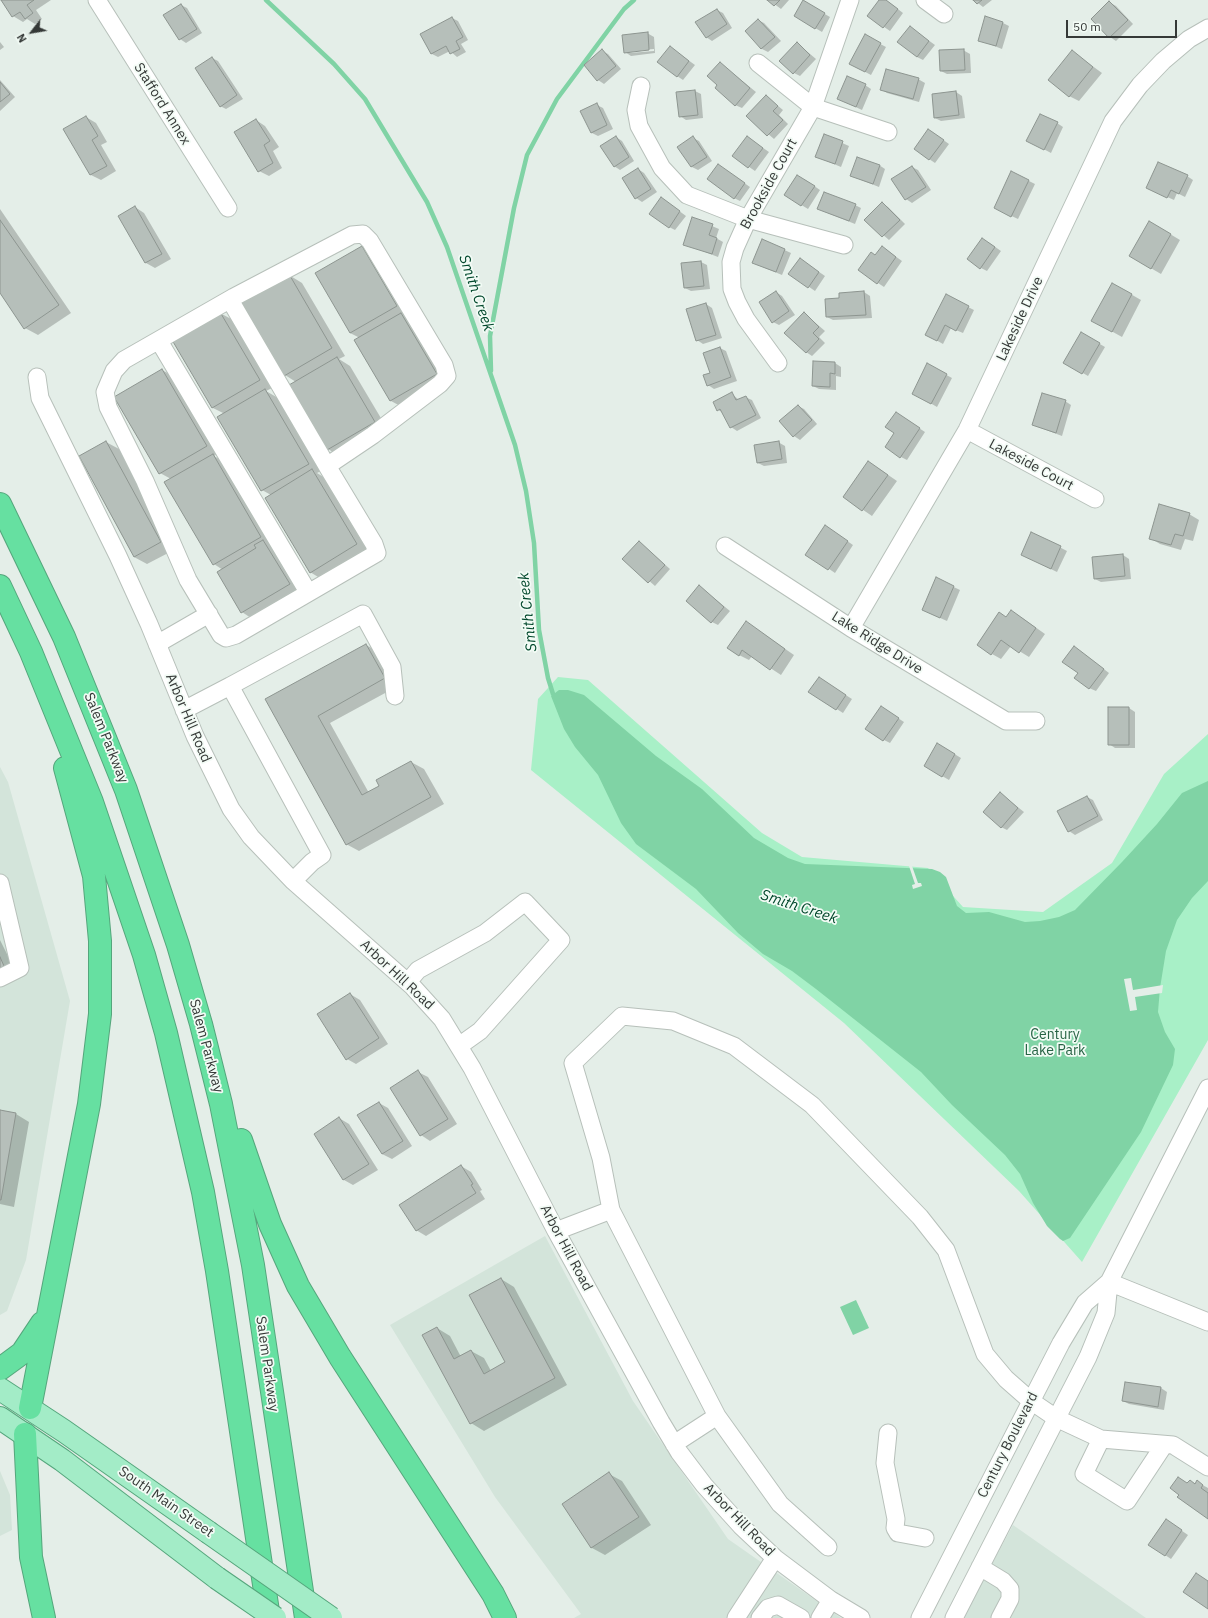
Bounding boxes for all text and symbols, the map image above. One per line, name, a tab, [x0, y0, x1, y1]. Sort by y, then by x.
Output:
north arrow	[12, 12, 52, 52]
scale bar	[1068, 12, 1179, 38]
text: 50 m	[1073, 19, 1101, 34]
text: N	[14, 31, 30, 45]
street label: Stafford Annex	[130, 60, 194, 148]
street label: Brookside Court	[737, 136, 801, 232]
water label: Smith Creek	[455, 252, 497, 334]
street label: Lakeside Drive	[993, 274, 1047, 364]
street label: Lakeside Court	[986, 436, 1076, 494]
water label: Smith Creek	[515, 571, 541, 653]
street label: Lake Ridge Drive	[828, 608, 926, 678]
street label: Arbor Hill Road	[162, 671, 214, 765]
street label: Salem Parkway	[80, 690, 132, 786]
water label: Smith Creek	[758, 886, 840, 928]
street label: Arbor Hill Road	[357, 936, 437, 1014]
street label: Salem Parkway	[185, 997, 227, 1095]
park label: Century Lake Park	[1025, 1027, 1085, 1060]
street label: Arbor Hill Road	[536, 1202, 596, 1294]
street label: Salem Parkway	[252, 1315, 282, 1413]
street label: Century Boulevard	[974, 1389, 1042, 1501]
street label: South Main Street	[115, 1463, 217, 1541]
street label: Arbor Hill Road	[700, 1480, 778, 1560]

